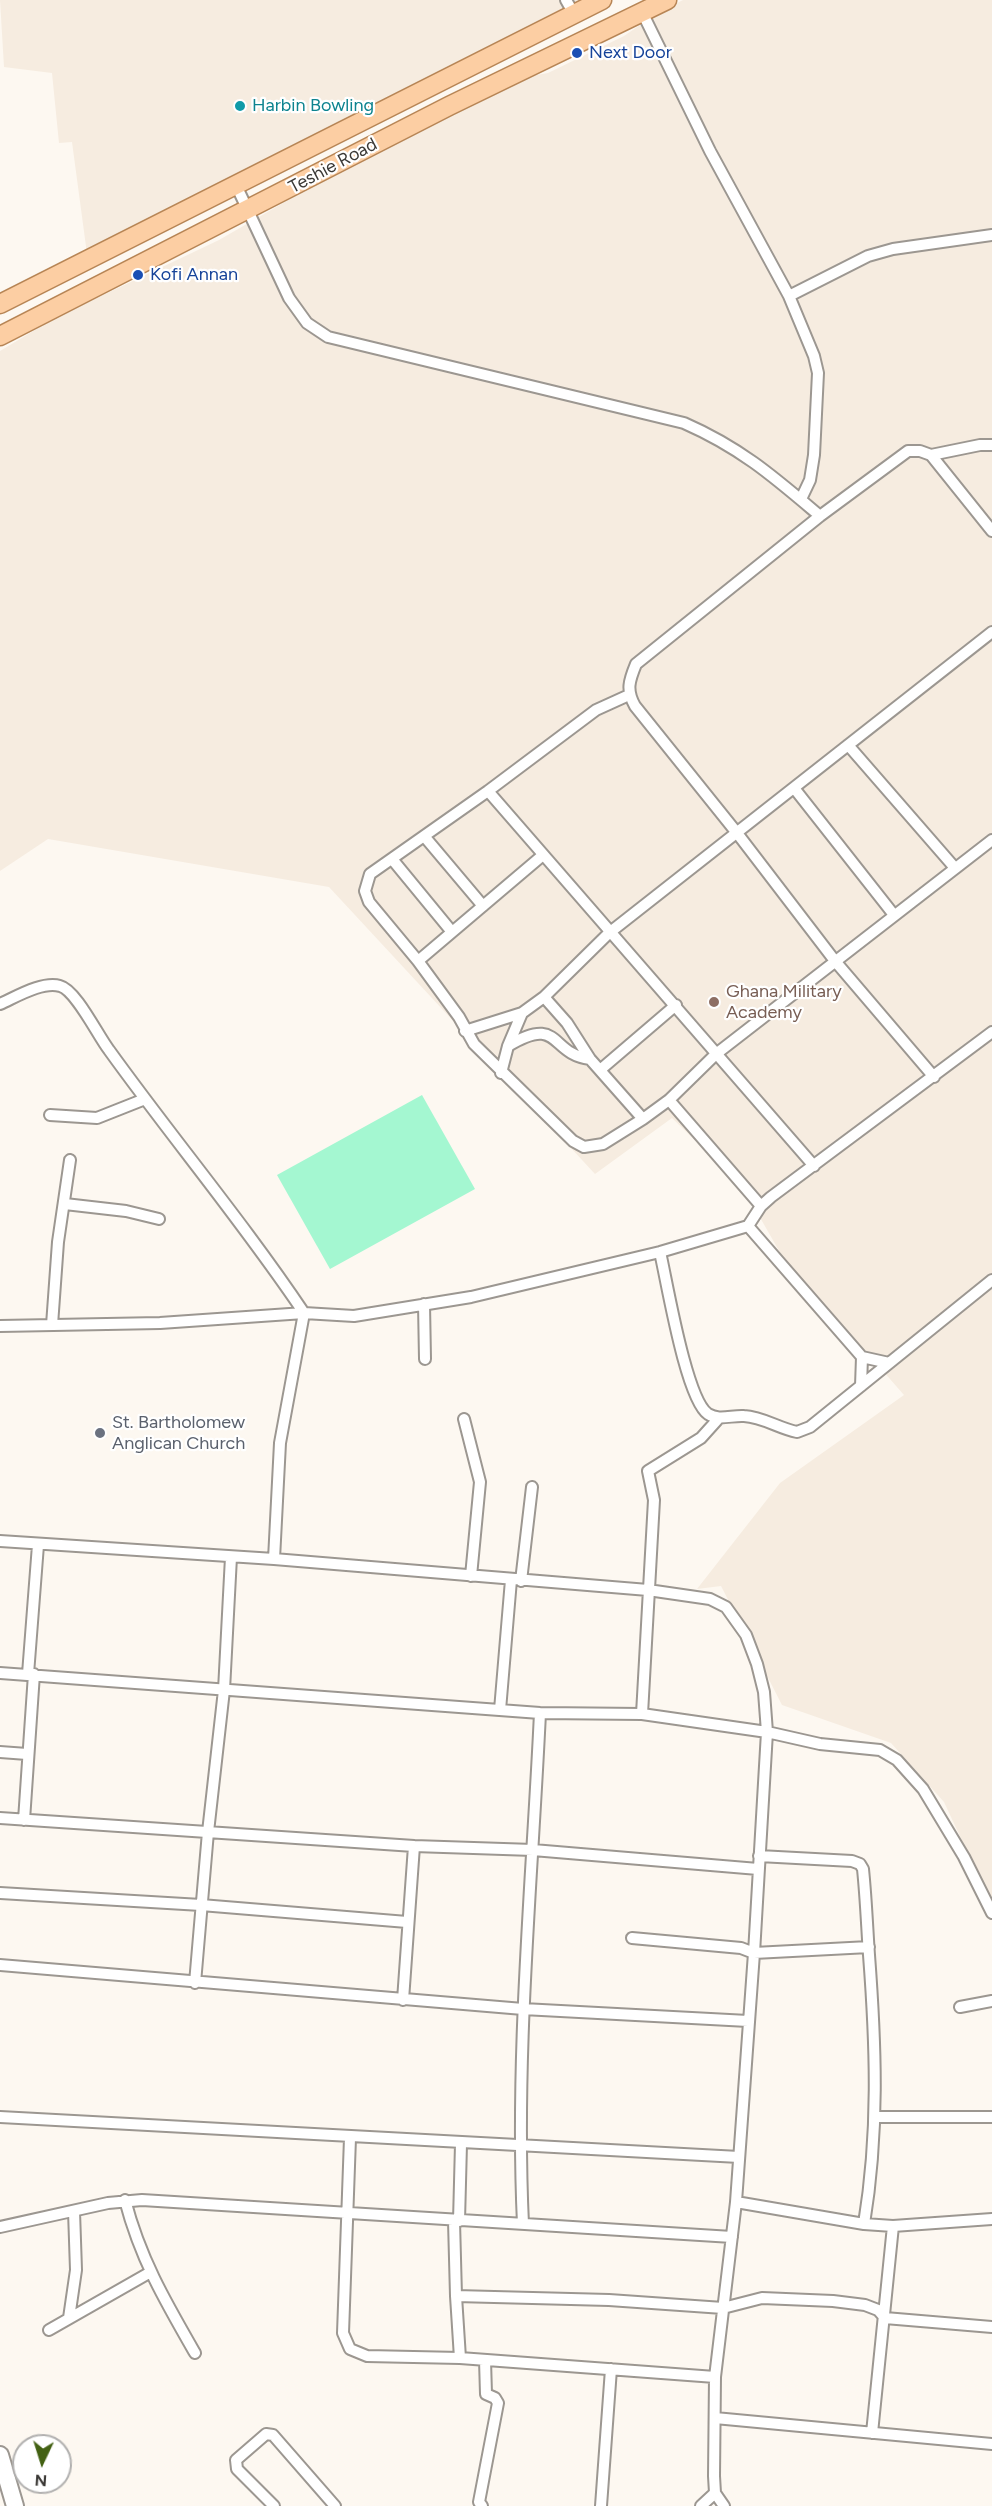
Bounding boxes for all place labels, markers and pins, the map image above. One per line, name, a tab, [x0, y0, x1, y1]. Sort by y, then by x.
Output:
place label: Next Door	[589, 42, 672, 64]
marker: Next Door	[570, 46, 584, 60]
place label: Harbin Bowling	[252, 95, 374, 117]
marker: Harbin Bowling	[233, 99, 247, 113]
place label: Kofi Annan	[150, 264, 238, 286]
marker: Kofi Annan	[131, 268, 145, 282]
place label: Ghana Military Academy	[726, 981, 842, 1024]
marker: Ghana Military Academy	[707, 995, 721, 1009]
place label: St. Bartholomew Anglican Church	[112, 1412, 245, 1454]
marker: St. Bartholomew Anglican Church	[93, 1426, 107, 1440]

